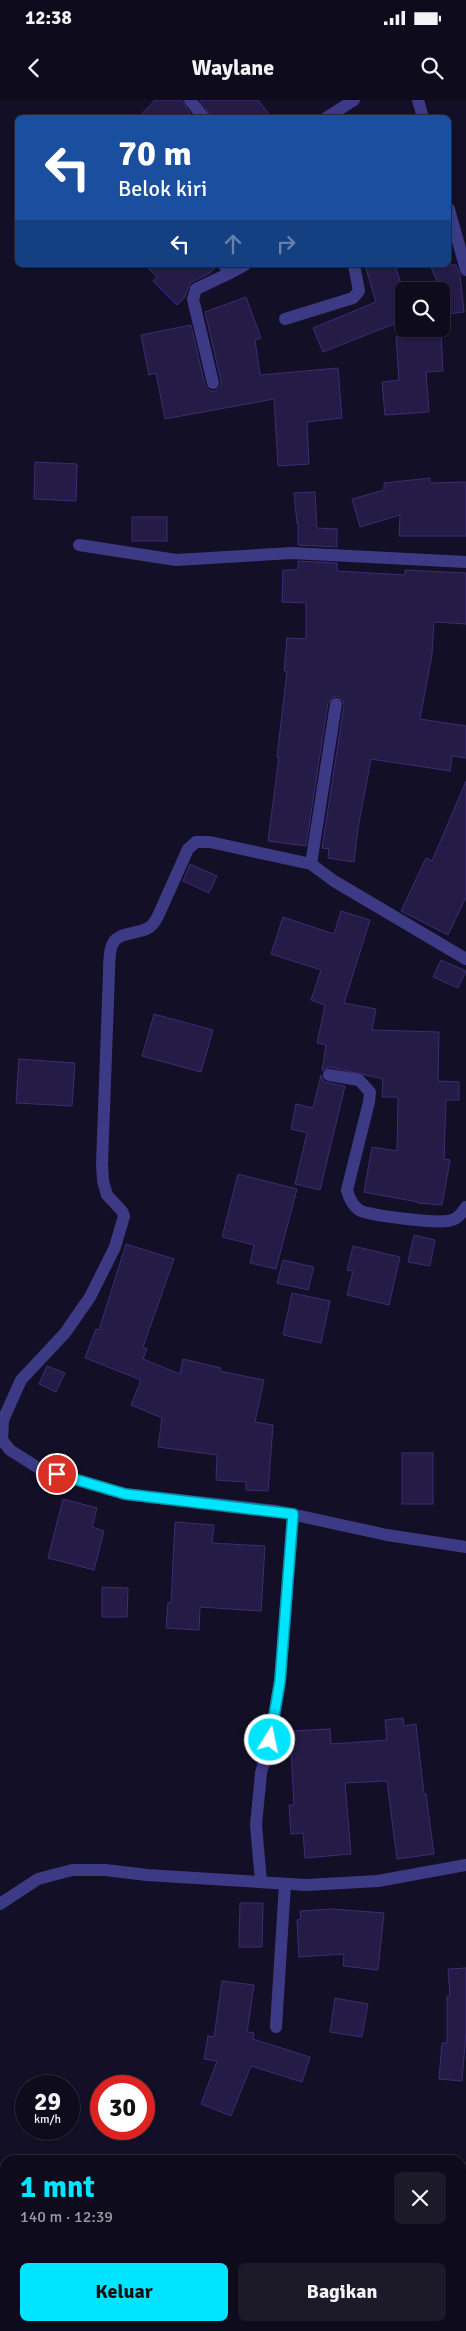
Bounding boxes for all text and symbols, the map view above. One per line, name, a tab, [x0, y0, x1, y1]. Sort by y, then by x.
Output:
text: 12:38	[25, 6, 72, 30]
icon: back	[20, 54, 48, 82]
text: Waylane	[192, 54, 274, 81]
icon: search	[418, 54, 446, 82]
text: 70 m	[118, 132, 192, 175]
icon: left	[35, 135, 100, 200]
text: Belok kiri	[118, 175, 207, 202]
icon: left	[166, 230, 194, 258]
icon: ahead	[219, 230, 247, 258]
icon: right	[272, 230, 300, 258]
map controls	[395, 282, 450, 337]
button: search	[395, 282, 450, 337]
pin	[36, 1453, 78, 1495]
icon: arrive	[43, 1460, 71, 1488]
position arrow	[243, 1713, 295, 1765]
speed limit sign: 30	[90, 2075, 155, 2140]
text: 29	[34, 2086, 61, 2117]
text: km/h	[34, 2112, 61, 2127]
text: 1 mnt	[20, 2169, 95, 2206]
button: close	[394, 2172, 446, 2224]
text: 140 m · 12:39	[20, 2207, 113, 2227]
button: Keluar	[20, 2263, 228, 2321]
button: Bagikan	[238, 2263, 446, 2321]

